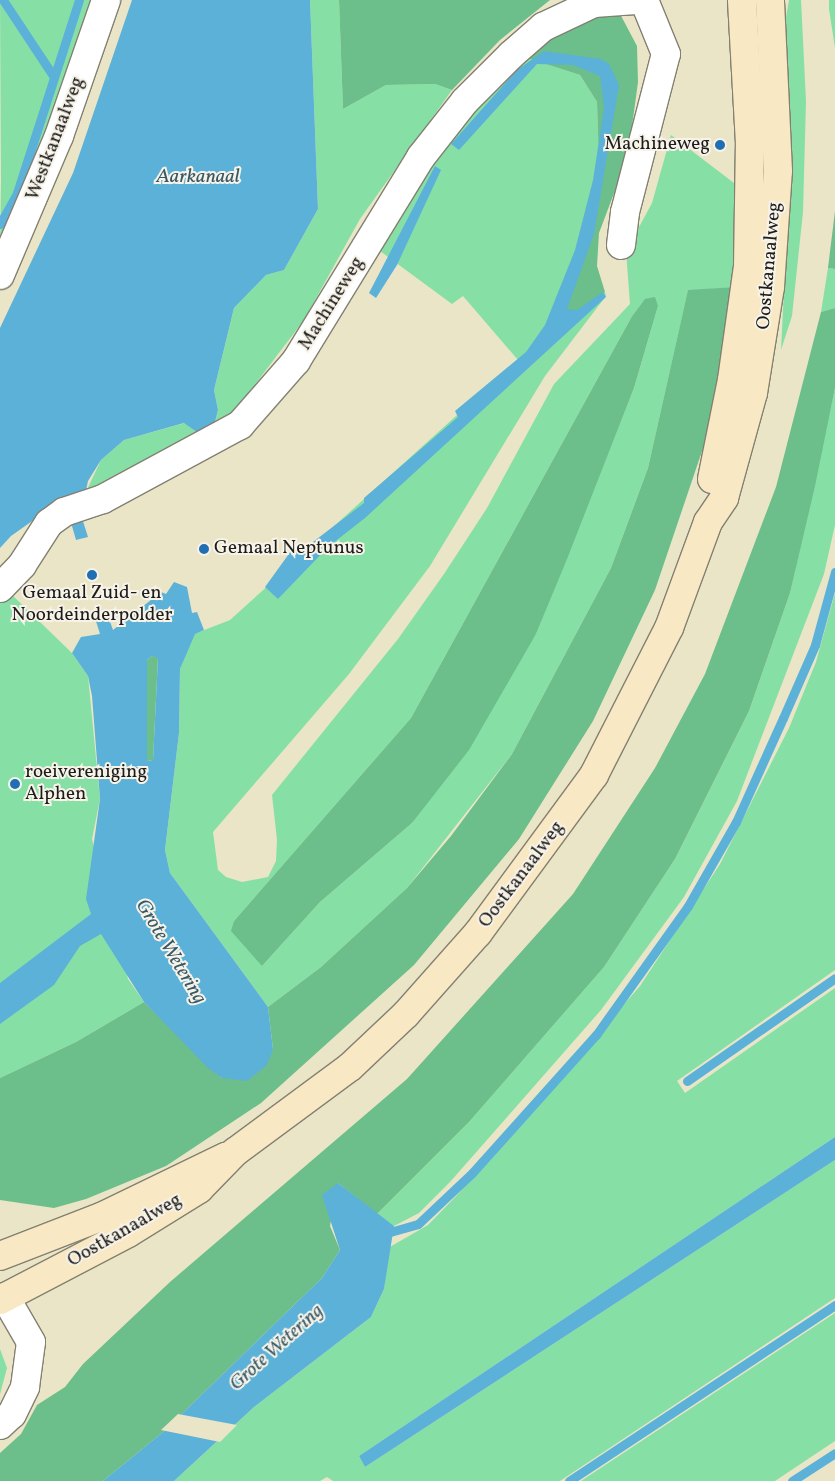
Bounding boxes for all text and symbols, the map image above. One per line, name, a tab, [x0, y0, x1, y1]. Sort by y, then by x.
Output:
street label: Westkanaalweg	[22, 74, 90, 204]
place label: Machineweg	[604, 134, 710, 156]
marker: Machineweg	[714, 139, 726, 151]
water label: Aarkanaal	[156, 165, 240, 189]
street label: Oostkanaalweg	[753, 201, 787, 331]
street label: Machineweg	[294, 253, 370, 355]
place label: Gemaal Neptunus	[214, 538, 364, 560]
marker: Gemaal Neptunus	[198, 543, 210, 555]
marker: Gemaal Zuid- en Noordeinderpolder	[86, 569, 98, 581]
place label: Gemaal Zuid- en Noordeinderpolder	[12, 583, 172, 627]
place label: roeivereniging Alphen	[25, 762, 147, 806]
marker: roeivereniging Alphen	[9, 778, 21, 790]
street label: Oostkanaalweg	[474, 817, 570, 933]
water label: Grote Wetering	[129, 895, 211, 1009]
street label: Oostkanaalweg	[64, 1189, 186, 1273]
water label: Grote Wetering	[225, 1300, 329, 1396]

